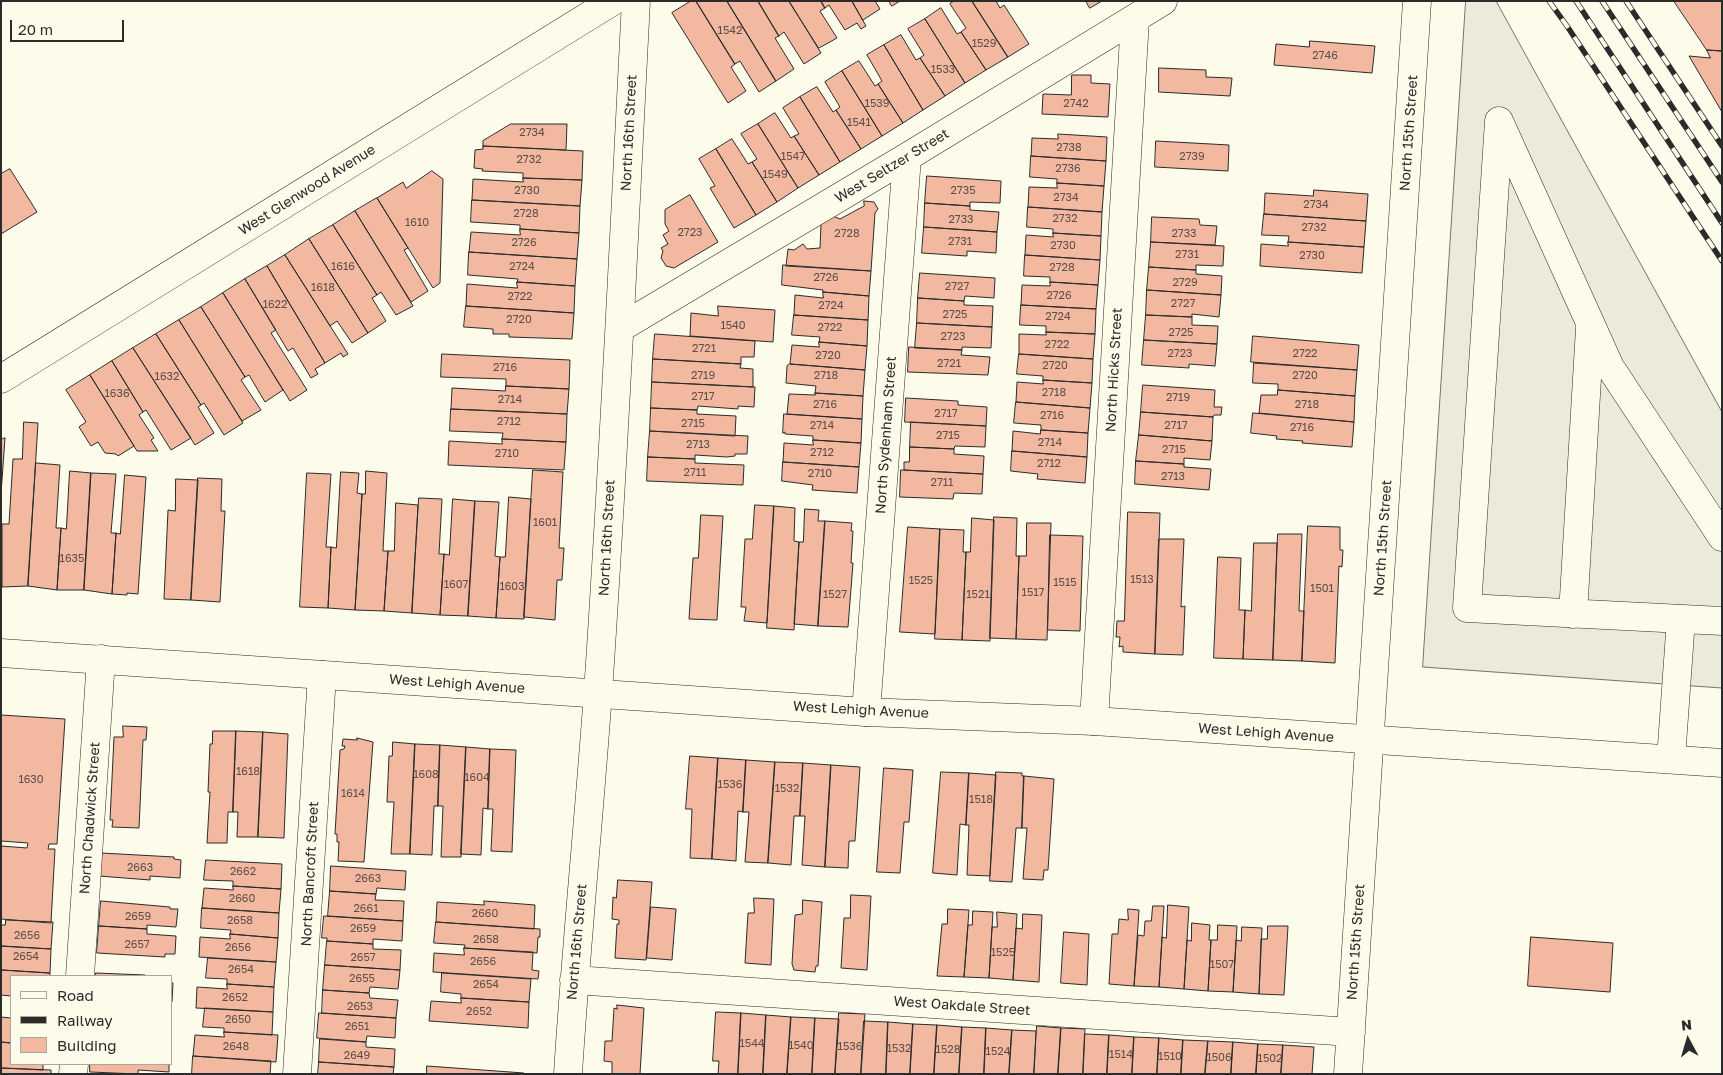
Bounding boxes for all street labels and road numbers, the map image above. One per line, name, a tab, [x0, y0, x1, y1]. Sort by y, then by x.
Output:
street label: North 16th Street	[618, 74, 640, 192]
street label: North 15th Street	[1397, 74, 1421, 192]
street label: West Seltzer Street	[832, 125, 952, 207]
street label: West Glenwood Avenue	[236, 141, 378, 239]
street label: North Hicks Street	[1102, 307, 1126, 433]
street label: North Sydenham Street	[872, 356, 900, 514]
street label: North 16th Street	[596, 479, 618, 597]
street label: North 15th Street	[1371, 479, 1395, 597]
street label: West Lehigh Avenue	[389, 671, 525, 697]
street label: West Lehigh Avenue	[793, 698, 929, 722]
street label: West Lehigh Avenue	[1198, 720, 1334, 746]
street label: North Chadwick Street	[76, 741, 104, 895]
street label: North Bancroft Street	[298, 801, 322, 947]
street label: North 16th Street	[564, 883, 590, 1001]
street label: North 15th Street	[1344, 883, 1368, 1001]
street label: West Oakdale Street	[893, 993, 1031, 1019]

